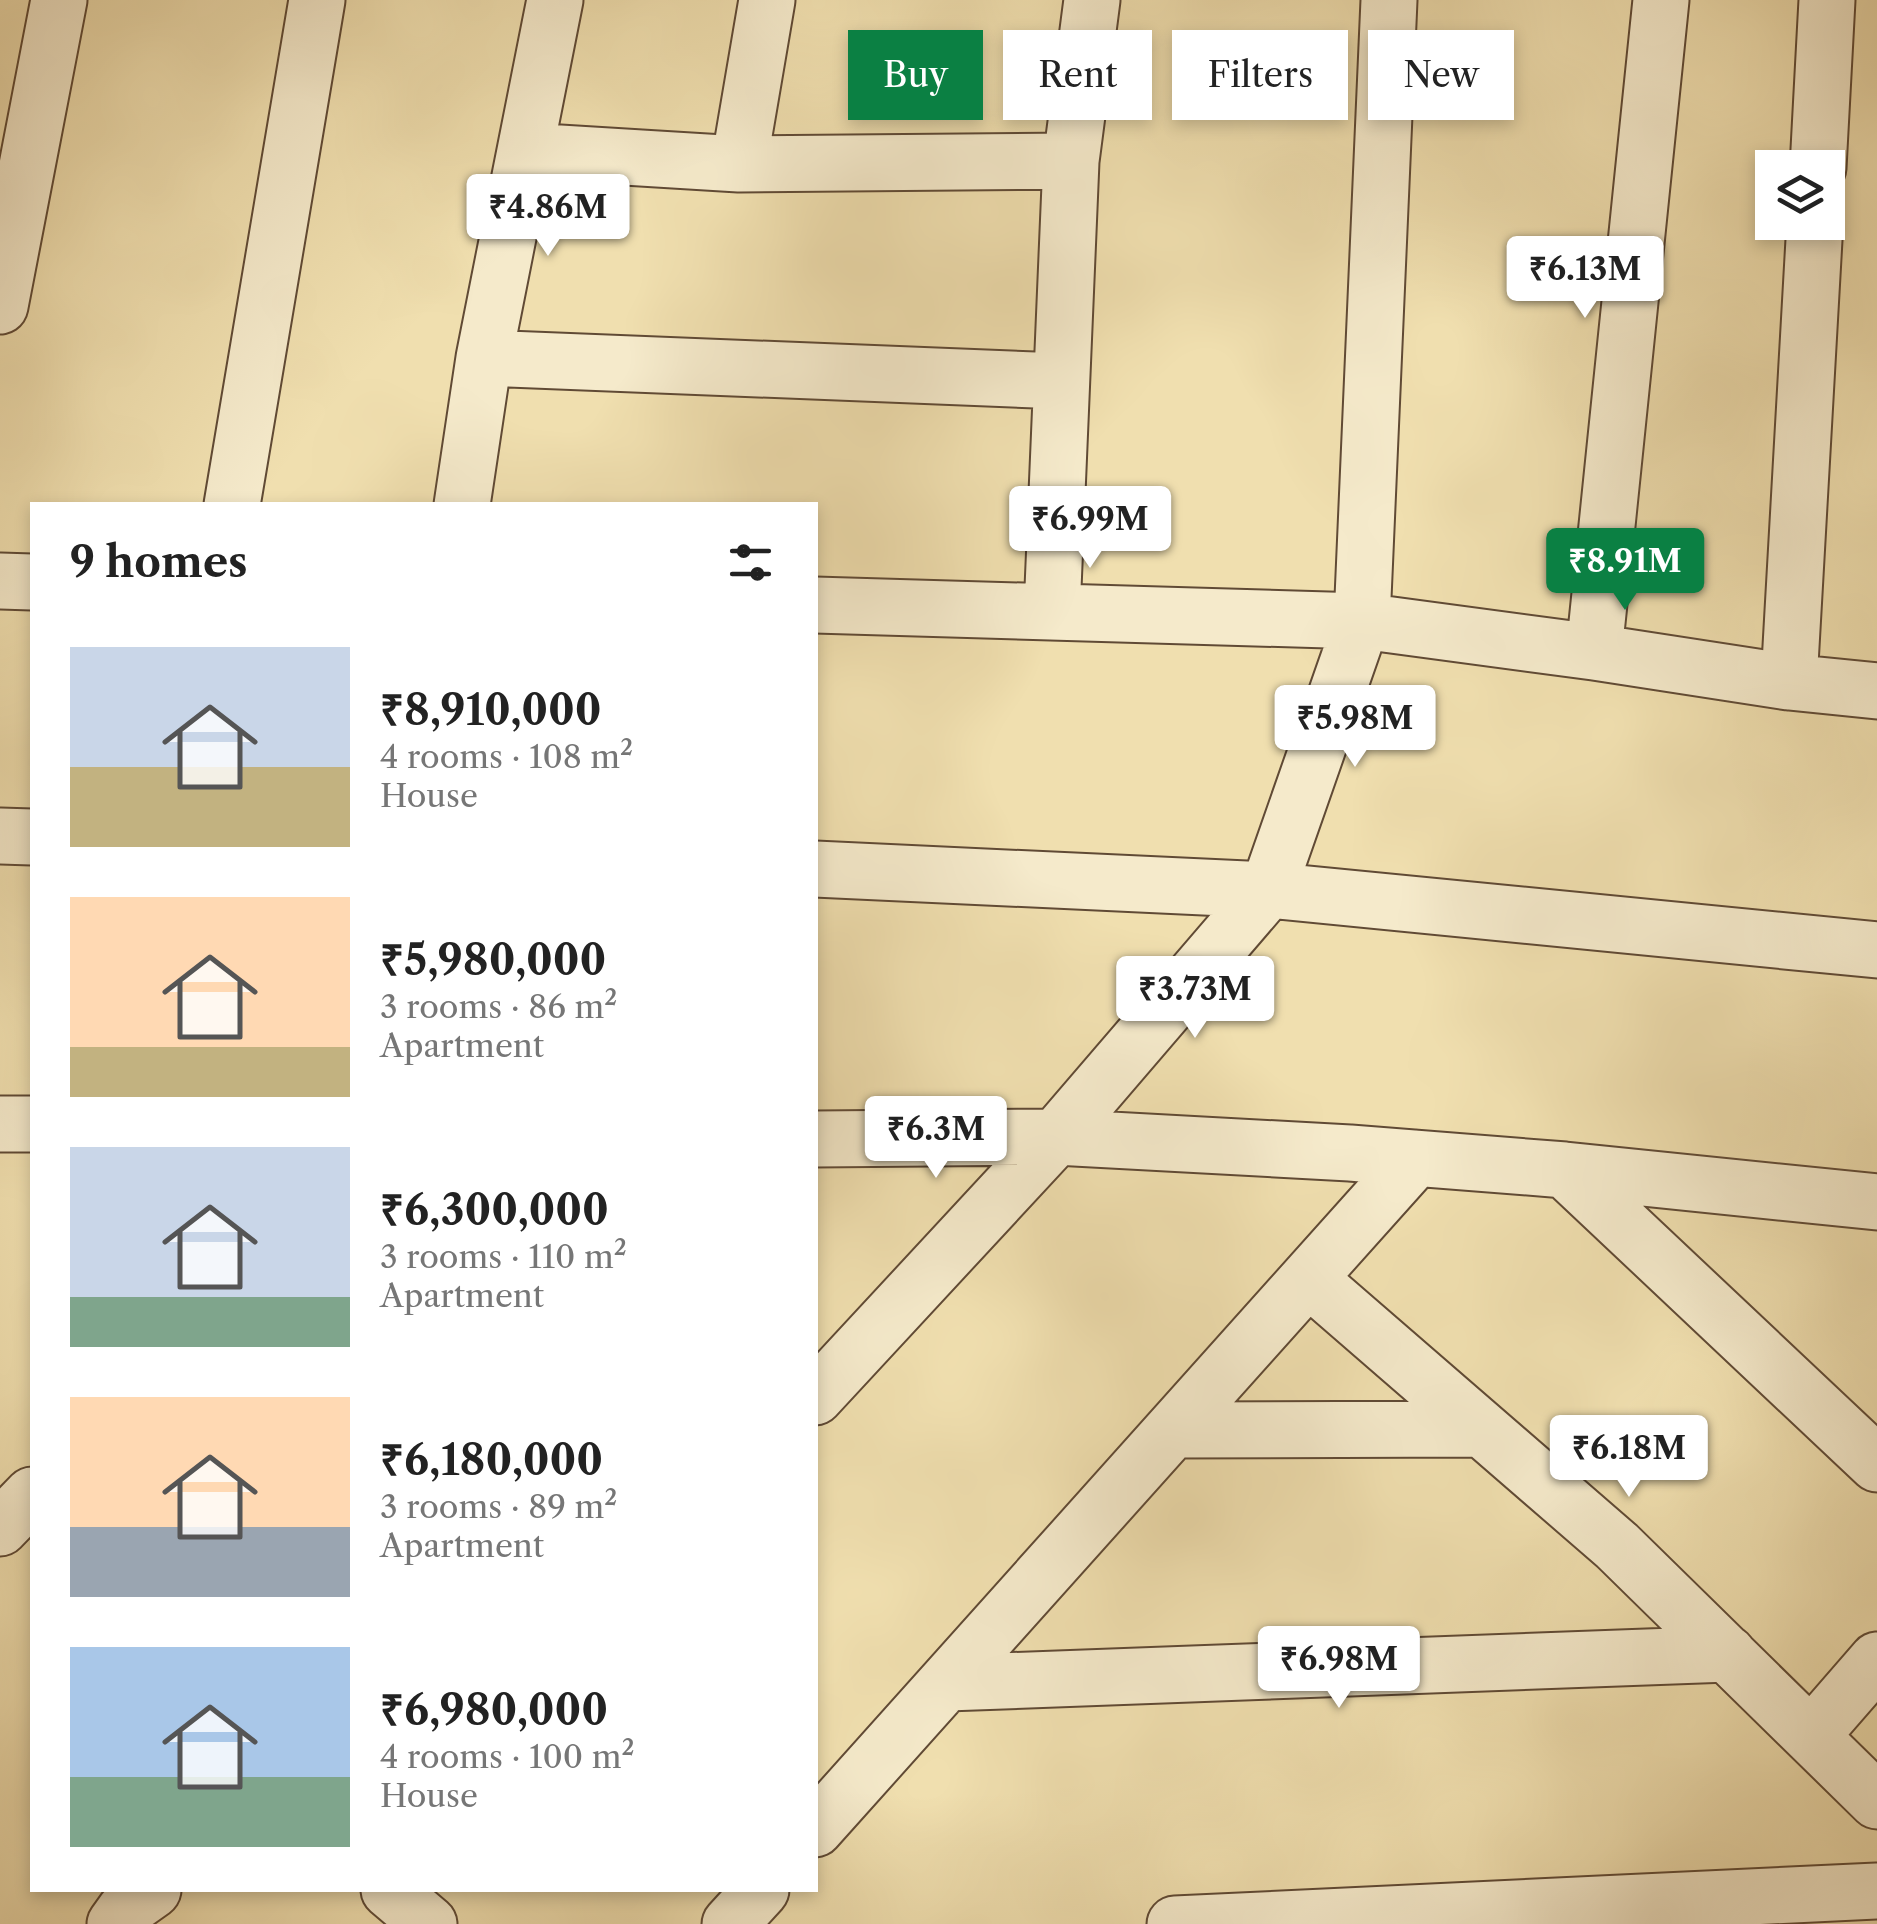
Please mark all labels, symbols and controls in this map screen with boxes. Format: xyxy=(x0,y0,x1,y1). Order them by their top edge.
chip: Buy xyxy=(848,30,983,120)
chip: Rent xyxy=(1003,30,1152,120)
chip: Filters xyxy=(1172,30,1348,120)
chip: New xyxy=(1368,30,1514,120)
map controls xyxy=(1755,150,1845,240)
button: layers xyxy=(1755,150,1845,240)
pin: ₹4.86M xyxy=(467,174,629,259)
text: ₹4.86M xyxy=(489,187,607,226)
pin: ₹6.13M xyxy=(1504,236,1666,321)
text: ₹6.13M xyxy=(1529,249,1641,288)
pin: ₹6.99M xyxy=(1009,486,1171,571)
text: ₹6.99M xyxy=(1031,499,1149,538)
pin: ₹8.91M xyxy=(1544,528,1706,613)
icon: filters xyxy=(723,535,778,590)
text: 9 homes xyxy=(70,536,248,588)
text: ₹8.91M xyxy=(1568,541,1682,580)
text: ₹8,910,000 xyxy=(380,684,602,736)
pin: ₹5.98M xyxy=(1274,685,1436,770)
icon: home xyxy=(150,687,270,807)
text: ₹5.98M xyxy=(1297,698,1413,737)
text: 4 rooms · 108 m² xyxy=(380,737,633,776)
text: House xyxy=(380,776,478,815)
text: ₹5,980,000 xyxy=(380,934,606,986)
icon: home xyxy=(150,937,270,1057)
pin: ₹3.73M xyxy=(1114,956,1276,1041)
text: ₹3.73M xyxy=(1138,969,1252,1008)
text: 3 rooms · 86 m² xyxy=(380,987,617,1026)
text: Apartment xyxy=(380,1026,544,1065)
pin: ₹6.3M xyxy=(866,1096,1006,1181)
text: ₹6.3M xyxy=(887,1109,985,1148)
text: ₹6,300,000 xyxy=(380,1184,609,1236)
icon: home xyxy=(150,1187,270,1307)
text: 3 rooms · 110 m² xyxy=(380,1237,627,1276)
text: Apartment xyxy=(380,1276,544,1315)
pin: ₹6.18M xyxy=(1548,1415,1710,1500)
text: ₹6.18M xyxy=(1572,1428,1686,1467)
text: ₹6,180,000 xyxy=(380,1434,603,1486)
icon: home xyxy=(150,1437,270,1557)
text: 3 rooms · 89 m² xyxy=(380,1487,617,1526)
text: Apartment xyxy=(380,1526,544,1565)
pin: ₹6.98M xyxy=(1258,1626,1420,1711)
text: ₹6.98M xyxy=(1280,1639,1398,1678)
text: ₹6,980,000 xyxy=(380,1684,608,1736)
icon: home xyxy=(150,1687,270,1807)
text: 4 rooms · 100 m² xyxy=(380,1737,635,1776)
text: House xyxy=(380,1776,478,1815)

